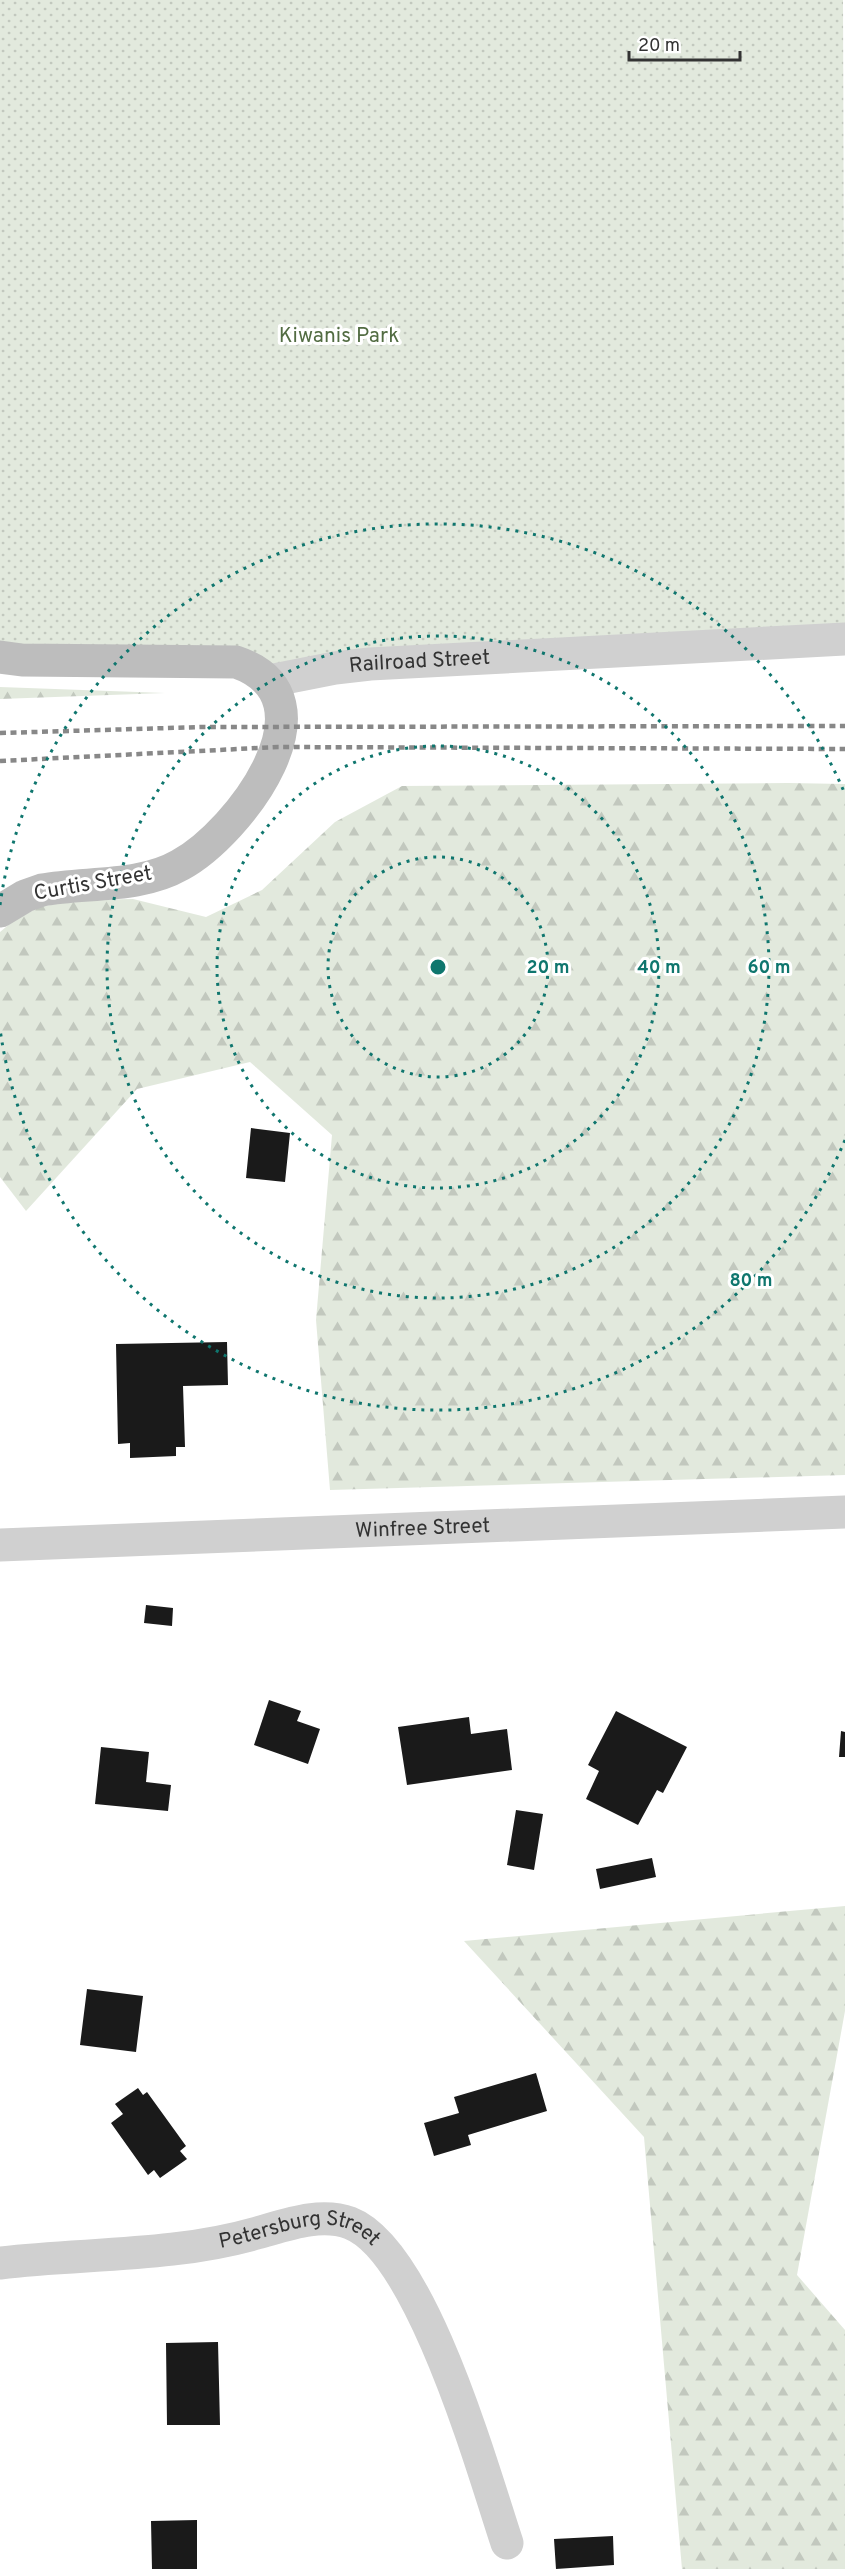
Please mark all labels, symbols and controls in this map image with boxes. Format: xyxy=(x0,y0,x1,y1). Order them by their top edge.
scale bar xyxy=(629,24,740,62)
text: 20 m xyxy=(638,35,680,58)
park label: Kiwanis Park xyxy=(279,323,399,350)
street label: Railroad Street xyxy=(347,644,491,680)
street label: Curtis Street xyxy=(32,860,154,908)
centre of rings xyxy=(428,957,448,977)
text: 20 m xyxy=(526,957,570,980)
text: 40 m xyxy=(637,957,681,980)
text: 60 m xyxy=(747,957,791,980)
text: 80 m xyxy=(729,1270,773,1293)
street label: Winfree Street xyxy=(355,1512,491,1545)
street label: Petersburg Street xyxy=(216,2205,386,2255)

